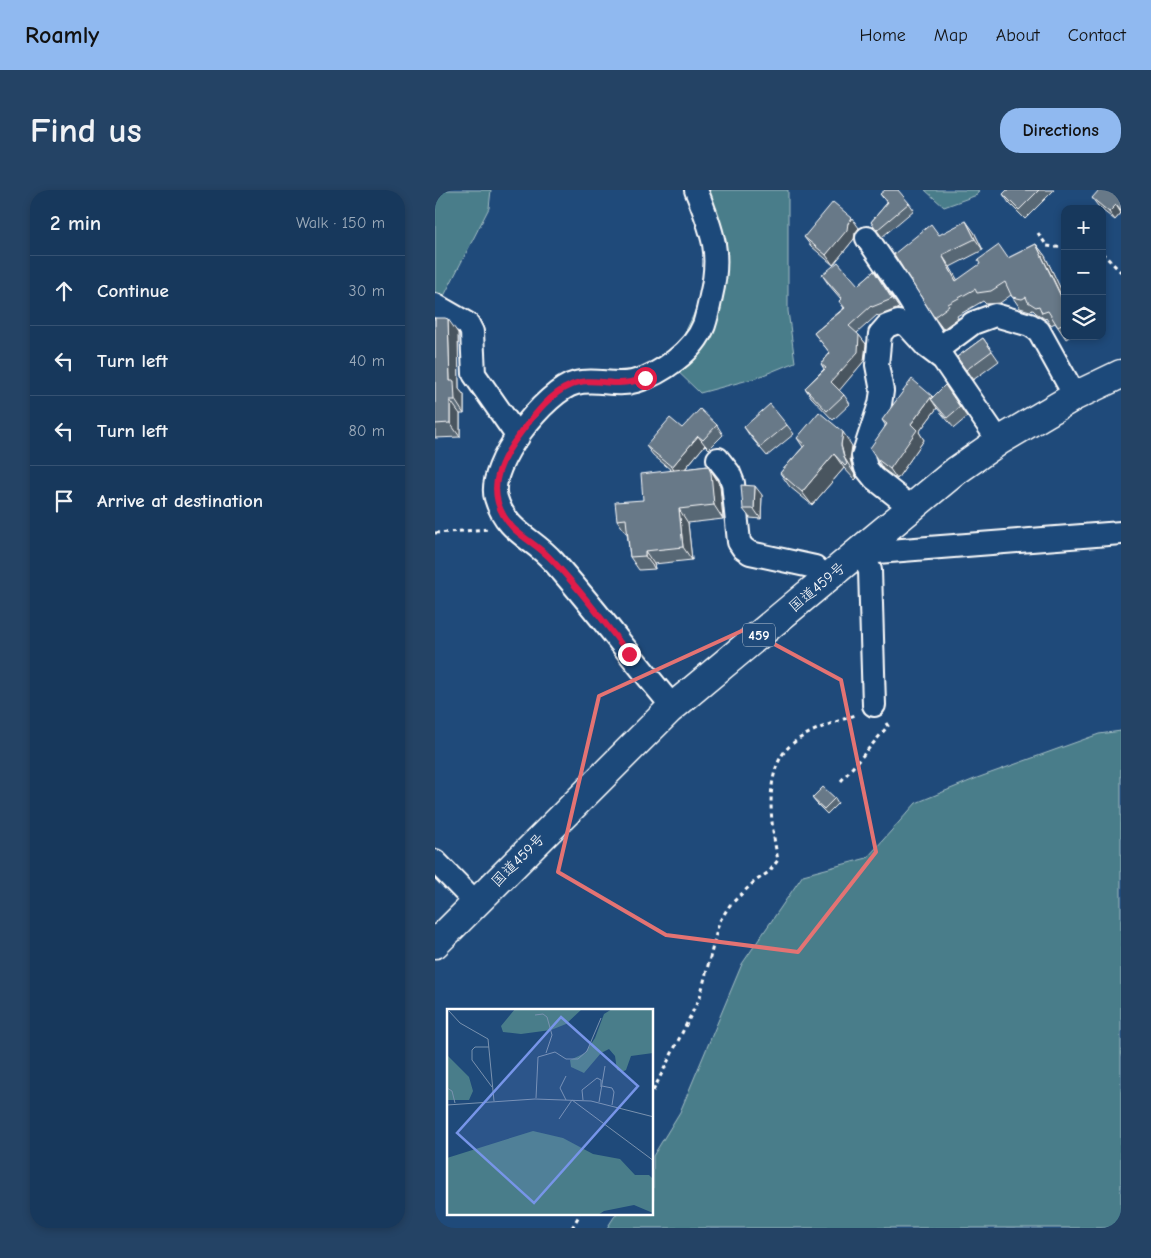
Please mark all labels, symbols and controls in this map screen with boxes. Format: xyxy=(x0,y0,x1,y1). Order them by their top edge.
text: Roamly xyxy=(25,21,99,49)
text: Home xyxy=(859,25,906,46)
text: Map xyxy=(934,25,968,46)
text: About xyxy=(996,25,1040,46)
text: Contact xyxy=(1068,25,1126,46)
button: Directions xyxy=(1000,108,1121,153)
text: Find us xyxy=(30,110,142,151)
map controls xyxy=(1061,205,1106,340)
button: + xyxy=(1061,205,1106,250)
text: 2 min xyxy=(50,211,101,235)
text: Walk · 150 m xyxy=(296,214,385,232)
button: − xyxy=(1061,250,1106,295)
icon: ahead xyxy=(50,277,78,305)
text: Continue xyxy=(97,280,169,302)
text: 30 m xyxy=(349,282,385,300)
button: layers xyxy=(1061,295,1106,340)
icon: left xyxy=(50,347,78,375)
text: Turn left xyxy=(97,350,168,372)
text: 40 m xyxy=(349,352,385,370)
route start xyxy=(634,367,657,390)
icon: left xyxy=(50,417,78,445)
text: Turn left xyxy=(97,420,168,442)
text: 80 m xyxy=(348,422,385,440)
icon: arrive xyxy=(50,487,78,515)
text: Arrive at destination xyxy=(97,490,263,512)
street label: 国道459号 xyxy=(785,558,849,616)
road number: 459 xyxy=(743,624,775,646)
route end xyxy=(618,643,641,666)
street label: 国道459号 xyxy=(487,829,549,891)
inset map xyxy=(447,1009,654,1216)

